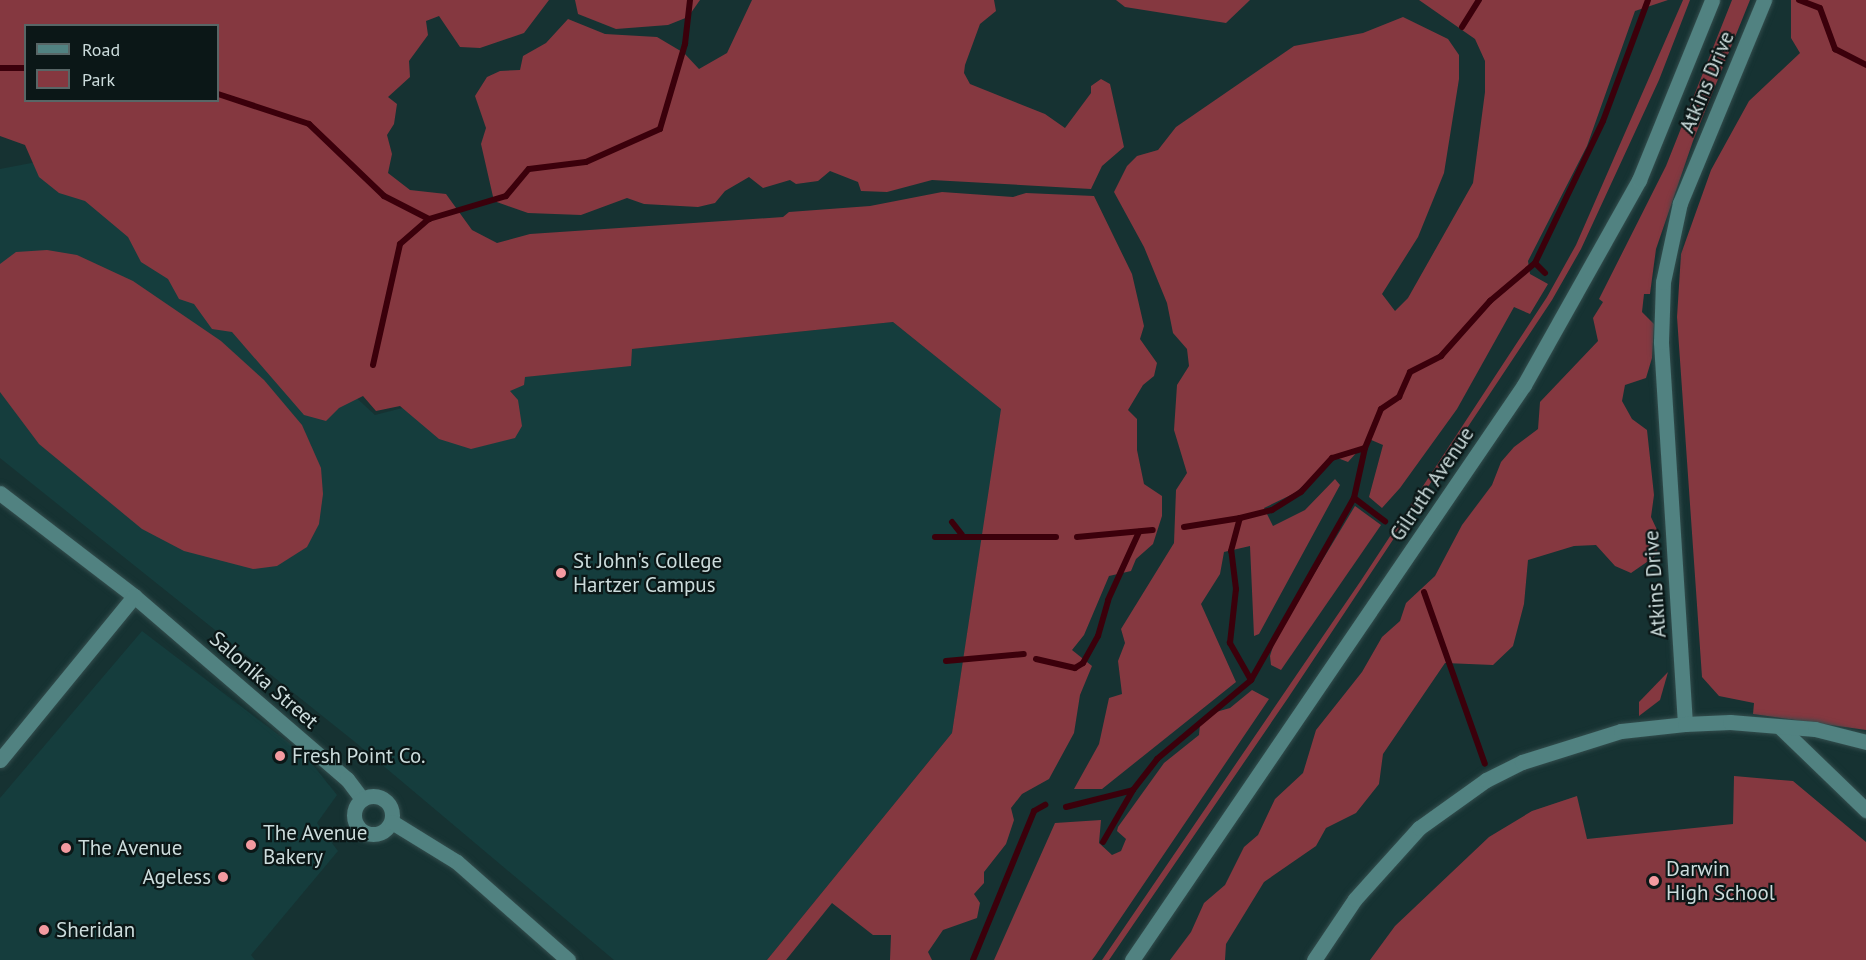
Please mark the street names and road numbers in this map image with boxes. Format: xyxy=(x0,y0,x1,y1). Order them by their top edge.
street label: Atkins Drive xyxy=(1674,27,1740,137)
street label: Gilruth Avenue xyxy=(1384,422,1480,546)
street label: Atkins Drive xyxy=(1639,529,1671,639)
street label: Salonika Street xyxy=(204,626,324,734)

